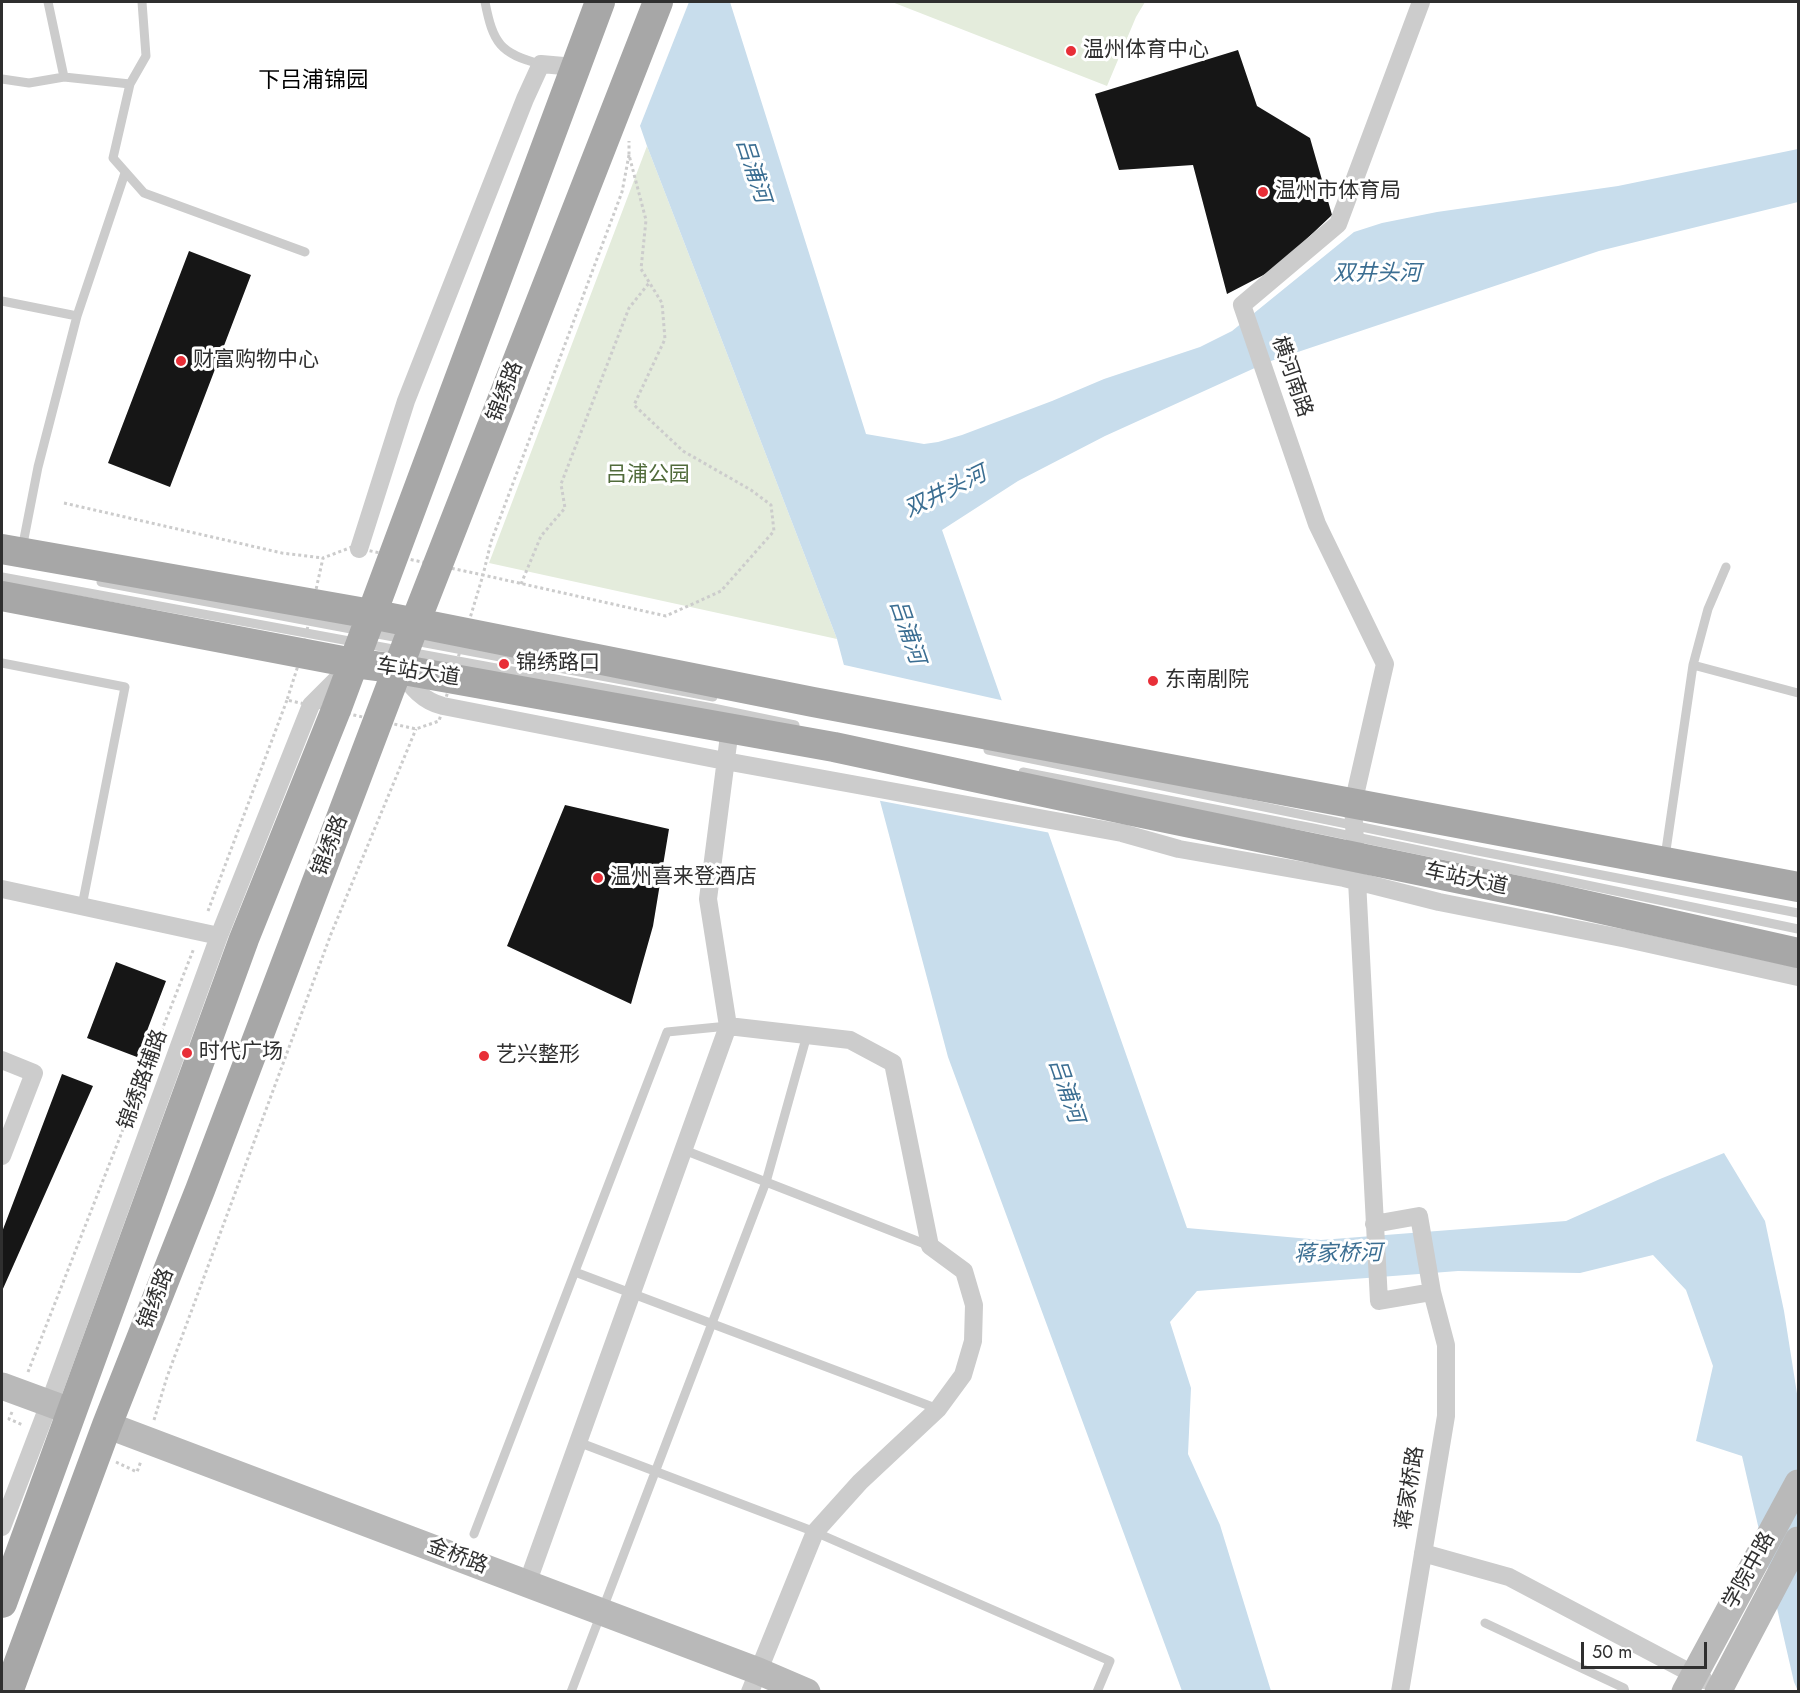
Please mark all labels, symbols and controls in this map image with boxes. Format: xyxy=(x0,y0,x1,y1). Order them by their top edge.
place label: 温州体育中心 xyxy=(1083,38,1209,64)
marker: 温州体育中心 xyxy=(1064,44,1078,58)
district label: 下吕浦锦园 xyxy=(258,69,368,95)
water label: 吕浦河 xyxy=(729,136,775,206)
place label: 温州市体育局 xyxy=(1275,179,1401,205)
marker: 温州市体育局 xyxy=(1256,185,1270,199)
water label: 双井头河 xyxy=(1333,262,1421,288)
street label: 横河南路 xyxy=(1265,333,1317,421)
place label: 财富购物中心 xyxy=(193,348,319,374)
marker: 财富购物中心 xyxy=(174,354,188,368)
street label: 锦绣路 xyxy=(483,358,529,426)
water label: 双井头河 xyxy=(901,462,991,524)
park label: 吕浦公园 xyxy=(606,463,690,489)
water label: 吕浦河 xyxy=(883,597,929,667)
place label: 锦绣路口 xyxy=(516,651,600,677)
street label: 车站大道 xyxy=(375,654,461,692)
marker: 锦绣路口 xyxy=(497,657,511,671)
place label: 东南剧院 xyxy=(1165,668,1249,694)
marker: 东南剧院 xyxy=(1146,674,1160,688)
street label: 锦绣路 xyxy=(308,812,354,880)
street label: 车站大道 xyxy=(1422,859,1510,901)
place label: 温州喜来登酒店 xyxy=(610,865,757,891)
marker: 温州喜来登酒店 xyxy=(591,871,605,885)
street label: 锦绣路辅路 xyxy=(114,1026,174,1134)
place label: 时代广场 xyxy=(199,1040,283,1066)
place label: 艺兴整形 xyxy=(496,1043,580,1069)
marker: 时代广场 xyxy=(180,1046,194,1060)
marker: 艺兴整形 xyxy=(477,1049,491,1063)
water label: 吕浦河 xyxy=(1042,1056,1088,1126)
water label: 蒋家桥河 xyxy=(1294,1241,1382,1269)
street label: 锦绣路 xyxy=(134,1265,180,1333)
street label: 蒋家桥路 xyxy=(1392,1445,1430,1531)
street label: 学院中路 xyxy=(1719,1528,1781,1614)
street label: 金桥路 xyxy=(423,1534,491,1580)
scale bar xyxy=(1584,1630,1710,1668)
text: 50 m xyxy=(1592,1639,1632,1665)

